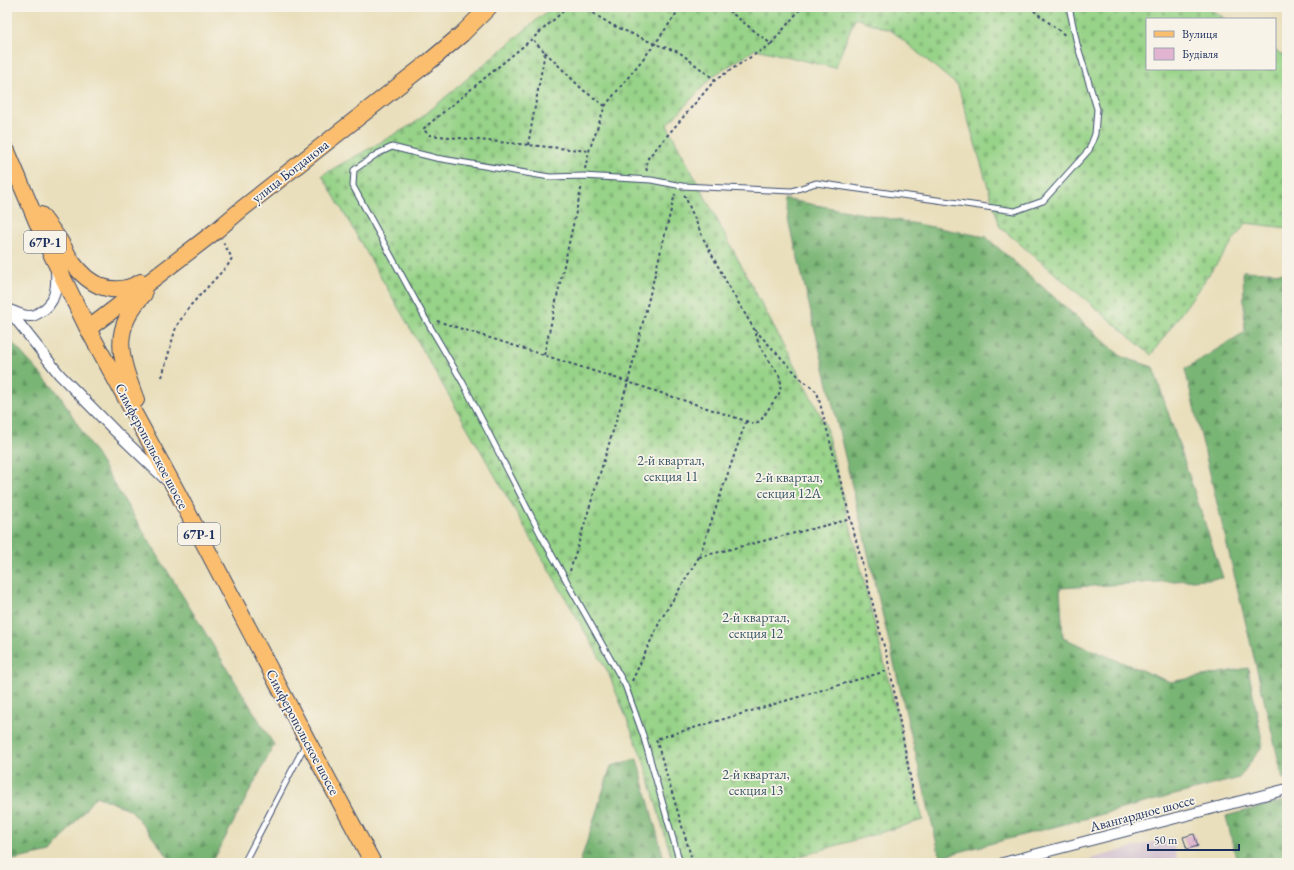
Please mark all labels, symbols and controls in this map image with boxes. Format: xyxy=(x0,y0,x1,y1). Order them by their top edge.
legend xyxy=(1146,18,1276,70)
text: Вулиця xyxy=(1182,26,1218,42)
text: Будівля xyxy=(1182,46,1219,62)
street label: улица Богданова xyxy=(248,135,333,207)
road number: 67Р-1 xyxy=(24,231,66,253)
street label: Симферопольское шоссе xyxy=(111,380,193,512)
park label: 2-й квартал, секция 11 xyxy=(637,451,705,485)
park label: 2-й квартал, секция 12А xyxy=(755,468,823,502)
road number: 67Р-1 xyxy=(178,523,220,545)
park label: 2-й квартал, секция 12 xyxy=(722,608,790,642)
street label: Симферопольское шоссе xyxy=(262,666,344,798)
park label: 2-й квартал, секция 13 xyxy=(722,765,790,799)
street label: Авангардное шоссе xyxy=(1087,790,1197,836)
scale bar xyxy=(1148,826,1239,852)
text: 50 m xyxy=(1154,832,1178,848)

